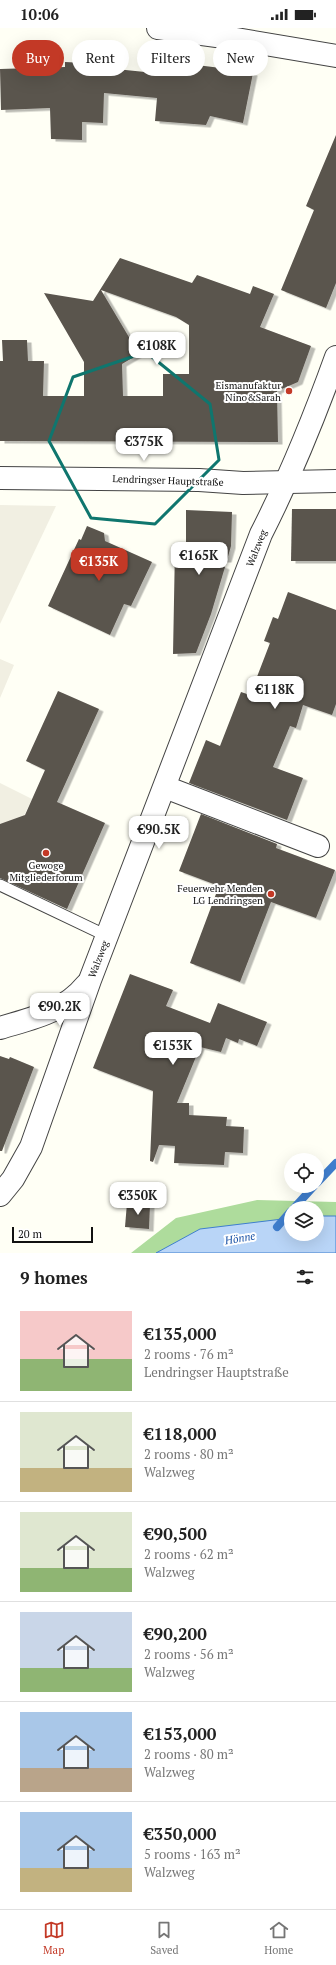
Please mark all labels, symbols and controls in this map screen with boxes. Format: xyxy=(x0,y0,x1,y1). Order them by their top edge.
text: 10:06 xyxy=(20,4,59,24)
chip: Buy xyxy=(12,40,64,76)
chip: Rent xyxy=(72,40,129,76)
chip: Filters xyxy=(137,40,205,76)
chip: New xyxy=(213,40,268,76)
pin: €108K xyxy=(129,332,185,366)
text: €108K xyxy=(138,336,176,354)
place label: Eismanufaktur Nino&Sarah xyxy=(216,379,281,404)
marker: Eismanufaktur Nino&Sarah xyxy=(284,386,294,396)
pin: €375K xyxy=(116,428,172,462)
text: €375K xyxy=(125,432,163,450)
street label: Lendringser Hauptstraße xyxy=(112,472,224,489)
street label: Walzweg xyxy=(243,527,270,569)
pin: €165K xyxy=(171,542,227,576)
text: €165K xyxy=(180,546,218,564)
pin: €135K xyxy=(71,548,127,582)
text: €135K xyxy=(80,552,118,570)
pin: €118K xyxy=(247,676,303,710)
text: €118K xyxy=(256,680,294,698)
pin: €90.5K xyxy=(126,816,192,850)
text: €90.5K xyxy=(138,820,180,838)
marker: Gewoge Mitgliederforum xyxy=(41,848,51,858)
place label: Gewoge Mitgliederforum xyxy=(9,859,83,884)
place label: Feuerwehr Menden LG Lendringsen xyxy=(177,882,263,907)
marker: Feuerwehr Menden LG Lendringsen xyxy=(266,889,276,899)
street label: Walzweg xyxy=(85,938,112,980)
pin: €90.2K xyxy=(27,993,93,1027)
text: €90.2K xyxy=(39,997,81,1015)
pin: €153K xyxy=(145,1032,201,1066)
text: €153K xyxy=(154,1036,192,1054)
map controls xyxy=(284,1153,324,1241)
button: locate xyxy=(284,1153,324,1193)
pin: €350K xyxy=(110,1182,166,1216)
text: €350K xyxy=(119,1186,157,1204)
button: layers xyxy=(284,1201,324,1241)
scale bar xyxy=(12,1225,93,1244)
text: 20 m xyxy=(18,1227,42,1241)
water label: Hönne xyxy=(223,1228,256,1248)
text: 9 homes xyxy=(20,1266,88,1289)
icon: filters xyxy=(294,1266,316,1288)
text: €135,000 xyxy=(144,1322,216,1345)
icon: home xyxy=(52,1327,100,1375)
text: 2 rooms · 76 m² xyxy=(144,1345,234,1363)
text: Lendringser Hauptstraße xyxy=(144,1363,289,1381)
text: €118,000 xyxy=(144,1422,216,1445)
icon: home xyxy=(52,1428,100,1476)
text: 2 rooms · 80 m² xyxy=(144,1445,234,1463)
text: Walzweg xyxy=(144,1463,195,1481)
text: €90,500 xyxy=(144,1522,207,1545)
icon: home xyxy=(52,1528,100,1576)
text: 2 rooms · 62 m² xyxy=(144,1545,234,1563)
text: Walzweg xyxy=(144,1563,195,1581)
text: €90,200 xyxy=(144,1622,207,1645)
icon: home xyxy=(52,1628,100,1676)
text: 2 rooms · 56 m² xyxy=(144,1645,234,1663)
text: Walzweg xyxy=(144,1663,195,1681)
text: €153,000 xyxy=(144,1722,216,1745)
icon: home xyxy=(52,1728,100,1776)
text: 2 rooms · 80 m² xyxy=(144,1745,234,1763)
text: Walzweg xyxy=(144,1763,195,1781)
text: €350,000 xyxy=(144,1822,216,1845)
icon: home xyxy=(52,1828,100,1876)
text: 5 rooms · 163 m² xyxy=(144,1845,241,1863)
text: Walzweg xyxy=(144,1863,195,1881)
tab: Map xyxy=(43,1919,65,1957)
tab: Saved xyxy=(150,1919,179,1957)
tab: Home xyxy=(264,1919,293,1957)

